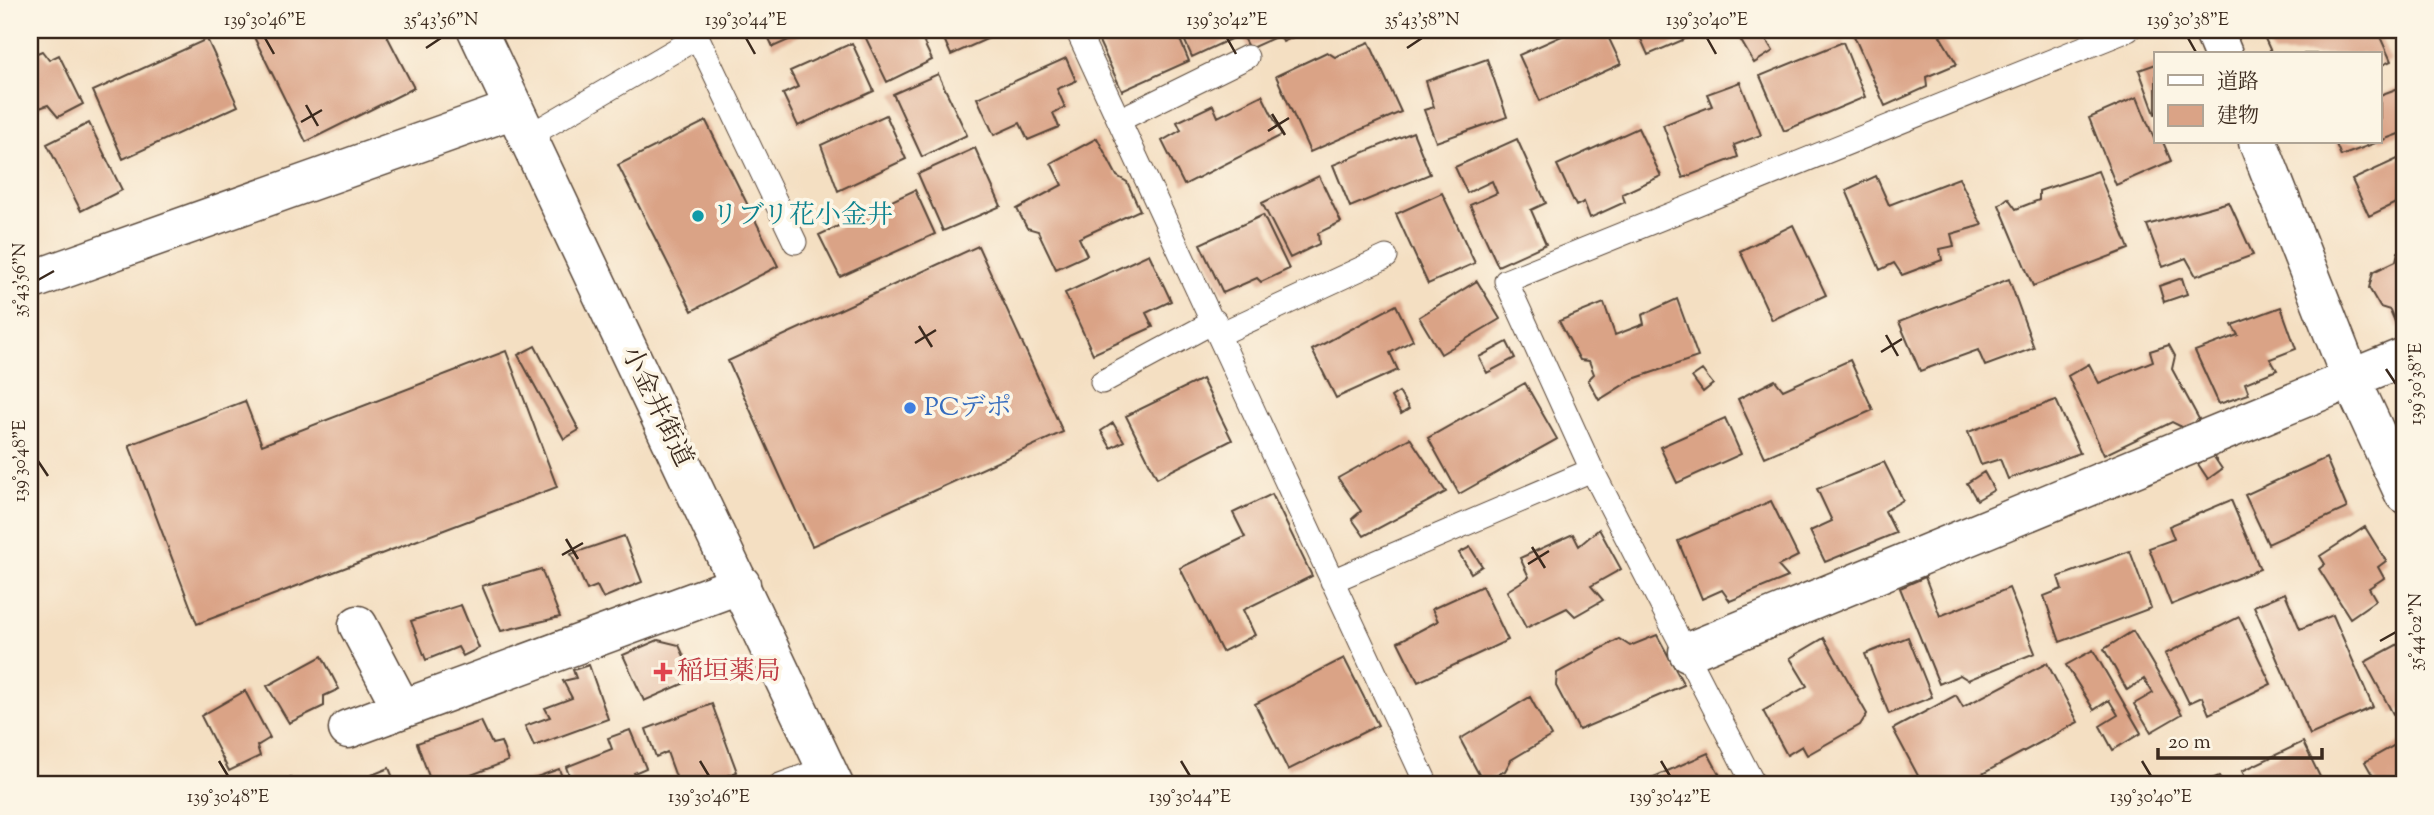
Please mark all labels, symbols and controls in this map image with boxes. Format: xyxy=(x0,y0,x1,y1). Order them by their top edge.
text: 139°30'46"E xyxy=(224,8,306,34)
text: 35°43'56"N xyxy=(404,8,479,34)
text: 139°30'44"E xyxy=(705,8,787,34)
text: 139°30'42"E xyxy=(1186,8,1268,34)
text: 35°43'58"N xyxy=(1384,8,1460,34)
text: 139°30'40"E xyxy=(1666,8,1748,34)
text: 139°30'38"E xyxy=(2147,8,2229,34)
legend xyxy=(2154,52,2382,144)
text: 道路 xyxy=(2217,68,2259,98)
text: 建物 xyxy=(2217,102,2259,132)
place label: リブリ花小金井 xyxy=(712,198,893,235)
marker: リブリ花小金井 xyxy=(690,208,706,224)
text: 35°43'56"N xyxy=(8,243,34,318)
street label: 小金井街道 xyxy=(611,340,701,474)
text: 139°30'38"E xyxy=(2404,343,2430,425)
place label: PCデポ xyxy=(924,390,1012,427)
marker: PCデポ xyxy=(902,400,918,416)
text: 139°30'48"E xyxy=(8,420,34,502)
text: 35°44'02"N xyxy=(2404,593,2430,671)
place label: 稲垣薬局 xyxy=(677,654,781,691)
marker: 稲垣薬局 xyxy=(655,664,671,680)
scale bar xyxy=(2158,717,2322,761)
text: 20 m xyxy=(2168,728,2211,758)
text: 139°30'48"E xyxy=(187,785,269,811)
text: 139°30'46"E xyxy=(668,785,750,811)
text: 139°30'44"E xyxy=(1149,785,1231,811)
text: 139°30'42"E xyxy=(1629,785,1711,811)
text: 139°30'40"E xyxy=(2110,785,2192,811)

